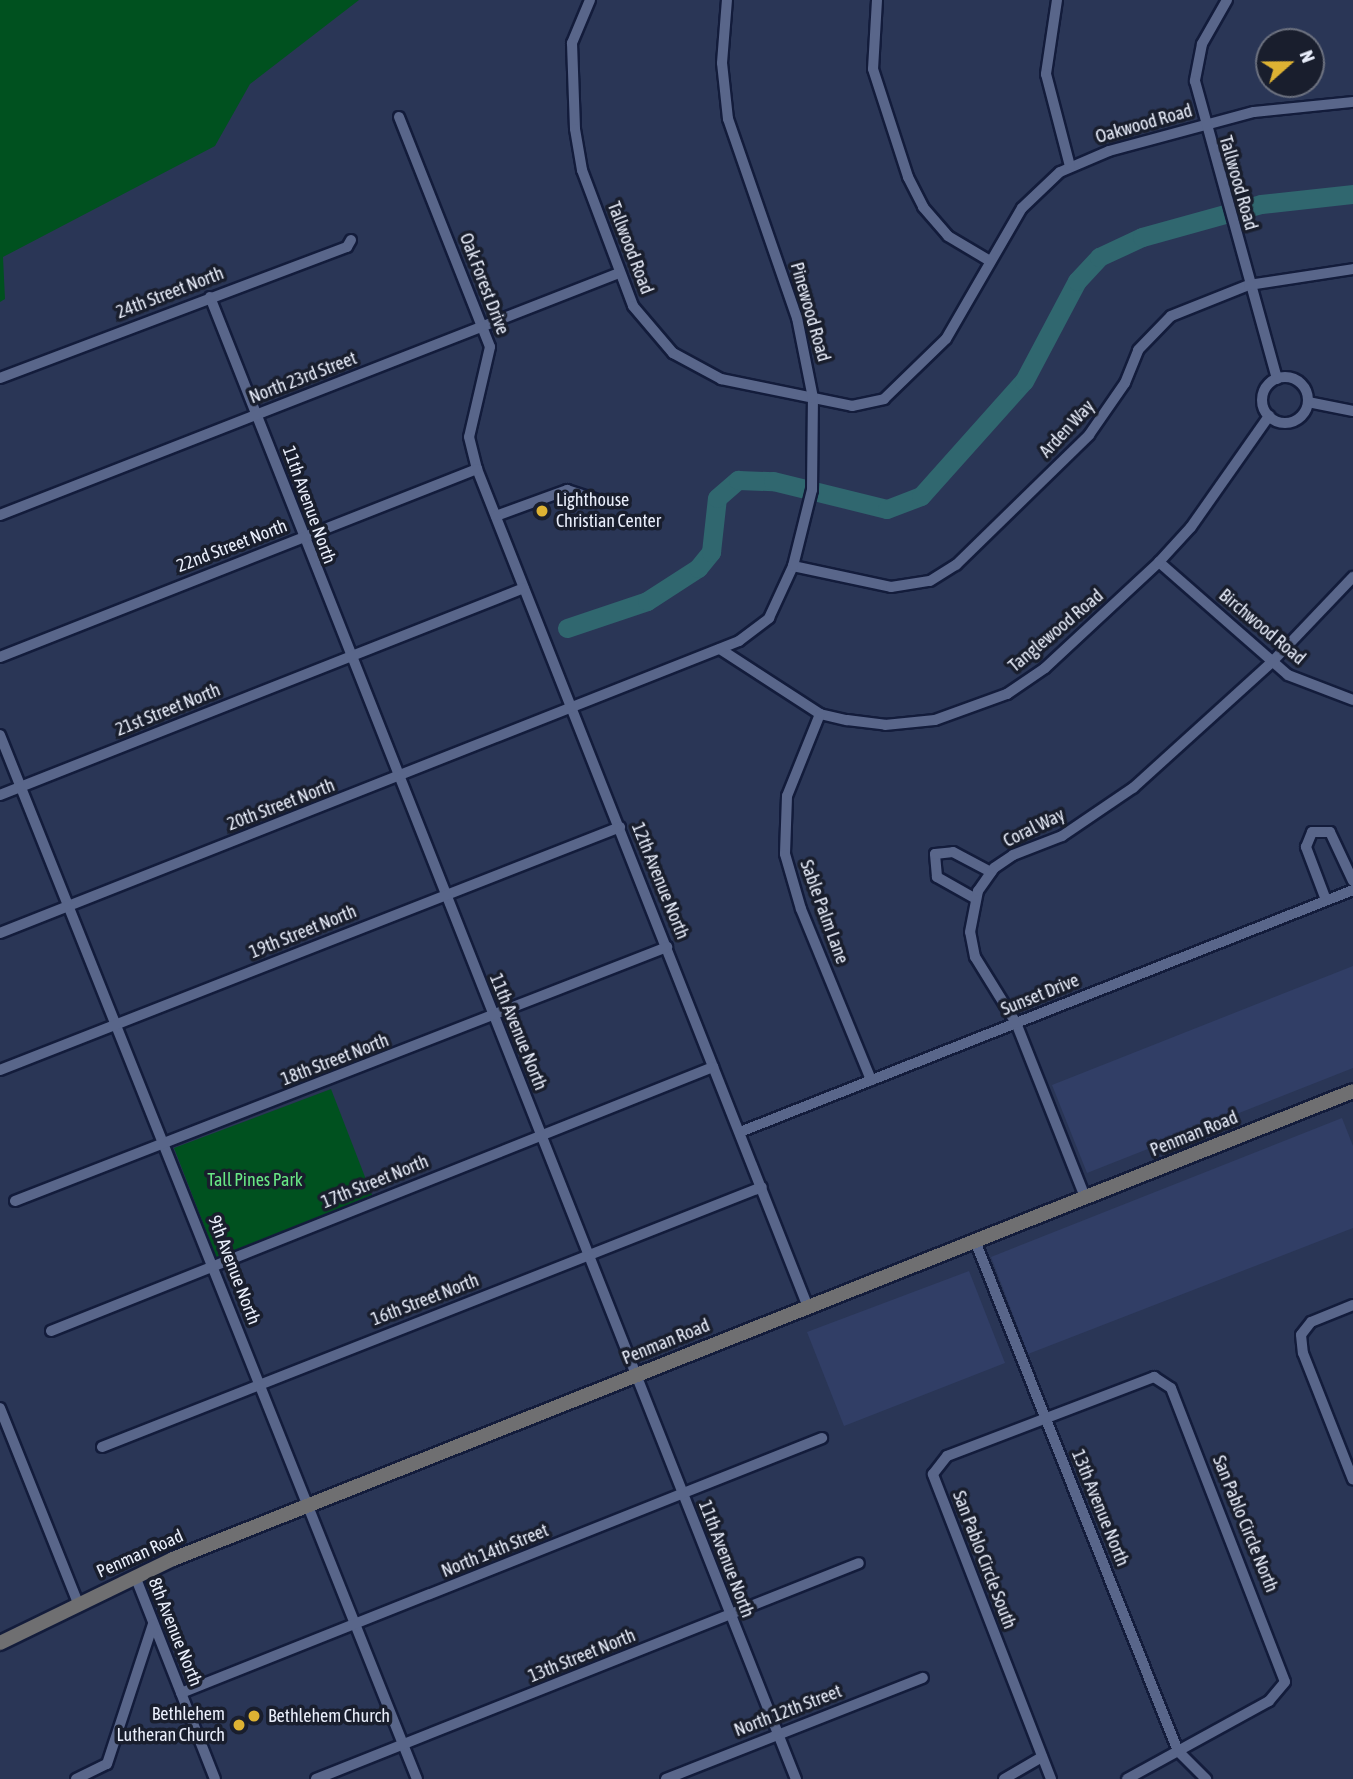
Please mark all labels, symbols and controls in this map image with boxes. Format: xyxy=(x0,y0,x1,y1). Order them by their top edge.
north arrow xyxy=(1255,28,1325,98)
text: N xyxy=(1295,47,1320,65)
street label: Oakwood Road xyxy=(1093,100,1195,148)
street label: Tallwood Road xyxy=(1214,133,1262,233)
street label: Tallwood Road xyxy=(602,199,658,297)
street label: Oak Forest Drive xyxy=(455,230,513,338)
street label: Pinewood Road xyxy=(786,260,834,364)
street label: 24th Street North xyxy=(113,263,227,323)
street label: North 23rd Street xyxy=(246,348,360,408)
street label: Arden Way xyxy=(1035,396,1099,462)
street label: 11th Avenue North xyxy=(278,443,340,567)
place label: Lighthouse Christian Center xyxy=(556,490,661,532)
marker: Lighthouse Christian Center xyxy=(534,503,550,519)
street label: 22nd Street North xyxy=(174,515,290,577)
street label: Tanglewood Road xyxy=(1004,585,1108,677)
street label: Birchwood Road xyxy=(1214,585,1310,669)
street label: 21st Street North xyxy=(112,679,224,741)
street label: 20th Street North xyxy=(224,775,338,835)
street label: Coral Way xyxy=(1000,804,1068,852)
street label: 12th Avenue North xyxy=(627,820,693,942)
street label: Sable Palm Lane xyxy=(795,857,853,967)
street label: 19th Street North xyxy=(246,901,360,963)
street label: Sunset Drive xyxy=(998,970,1082,1020)
street label: 11th Avenue North xyxy=(485,971,551,1093)
street label: 18th Street North xyxy=(278,1030,392,1090)
street label: Penman Road xyxy=(1147,1107,1241,1161)
street label: 17th Street North xyxy=(318,1151,432,1213)
park label: Tall Pines Park xyxy=(207,1169,303,1191)
street label: 9th Avenue North xyxy=(203,1212,265,1328)
street label: 16th Street North xyxy=(368,1270,482,1330)
street label: Penman Road xyxy=(619,1315,713,1369)
street label: 13th Avenue North xyxy=(1067,1447,1133,1569)
street label: San Pablo Circle North xyxy=(1208,1452,1282,1596)
street label: San Pablo Circle South xyxy=(948,1488,1020,1632)
street label: 11th Avenue North xyxy=(694,1497,758,1621)
street label: North 14th Street xyxy=(438,1520,552,1582)
street label: Penman Road xyxy=(93,1525,187,1583)
street label: 8th Avenue North xyxy=(143,1575,207,1689)
street label: 13th Street North xyxy=(525,1625,639,1687)
street label: North 12th Street xyxy=(731,1681,845,1741)
place label: Bethlehem Lutheran Church xyxy=(117,1704,225,1746)
place label: Bethlehem Church xyxy=(268,1705,390,1727)
marker: Bethlehem Church xyxy=(246,1708,262,1724)
marker: Bethlehem Lutheran Church xyxy=(231,1717,247,1733)

